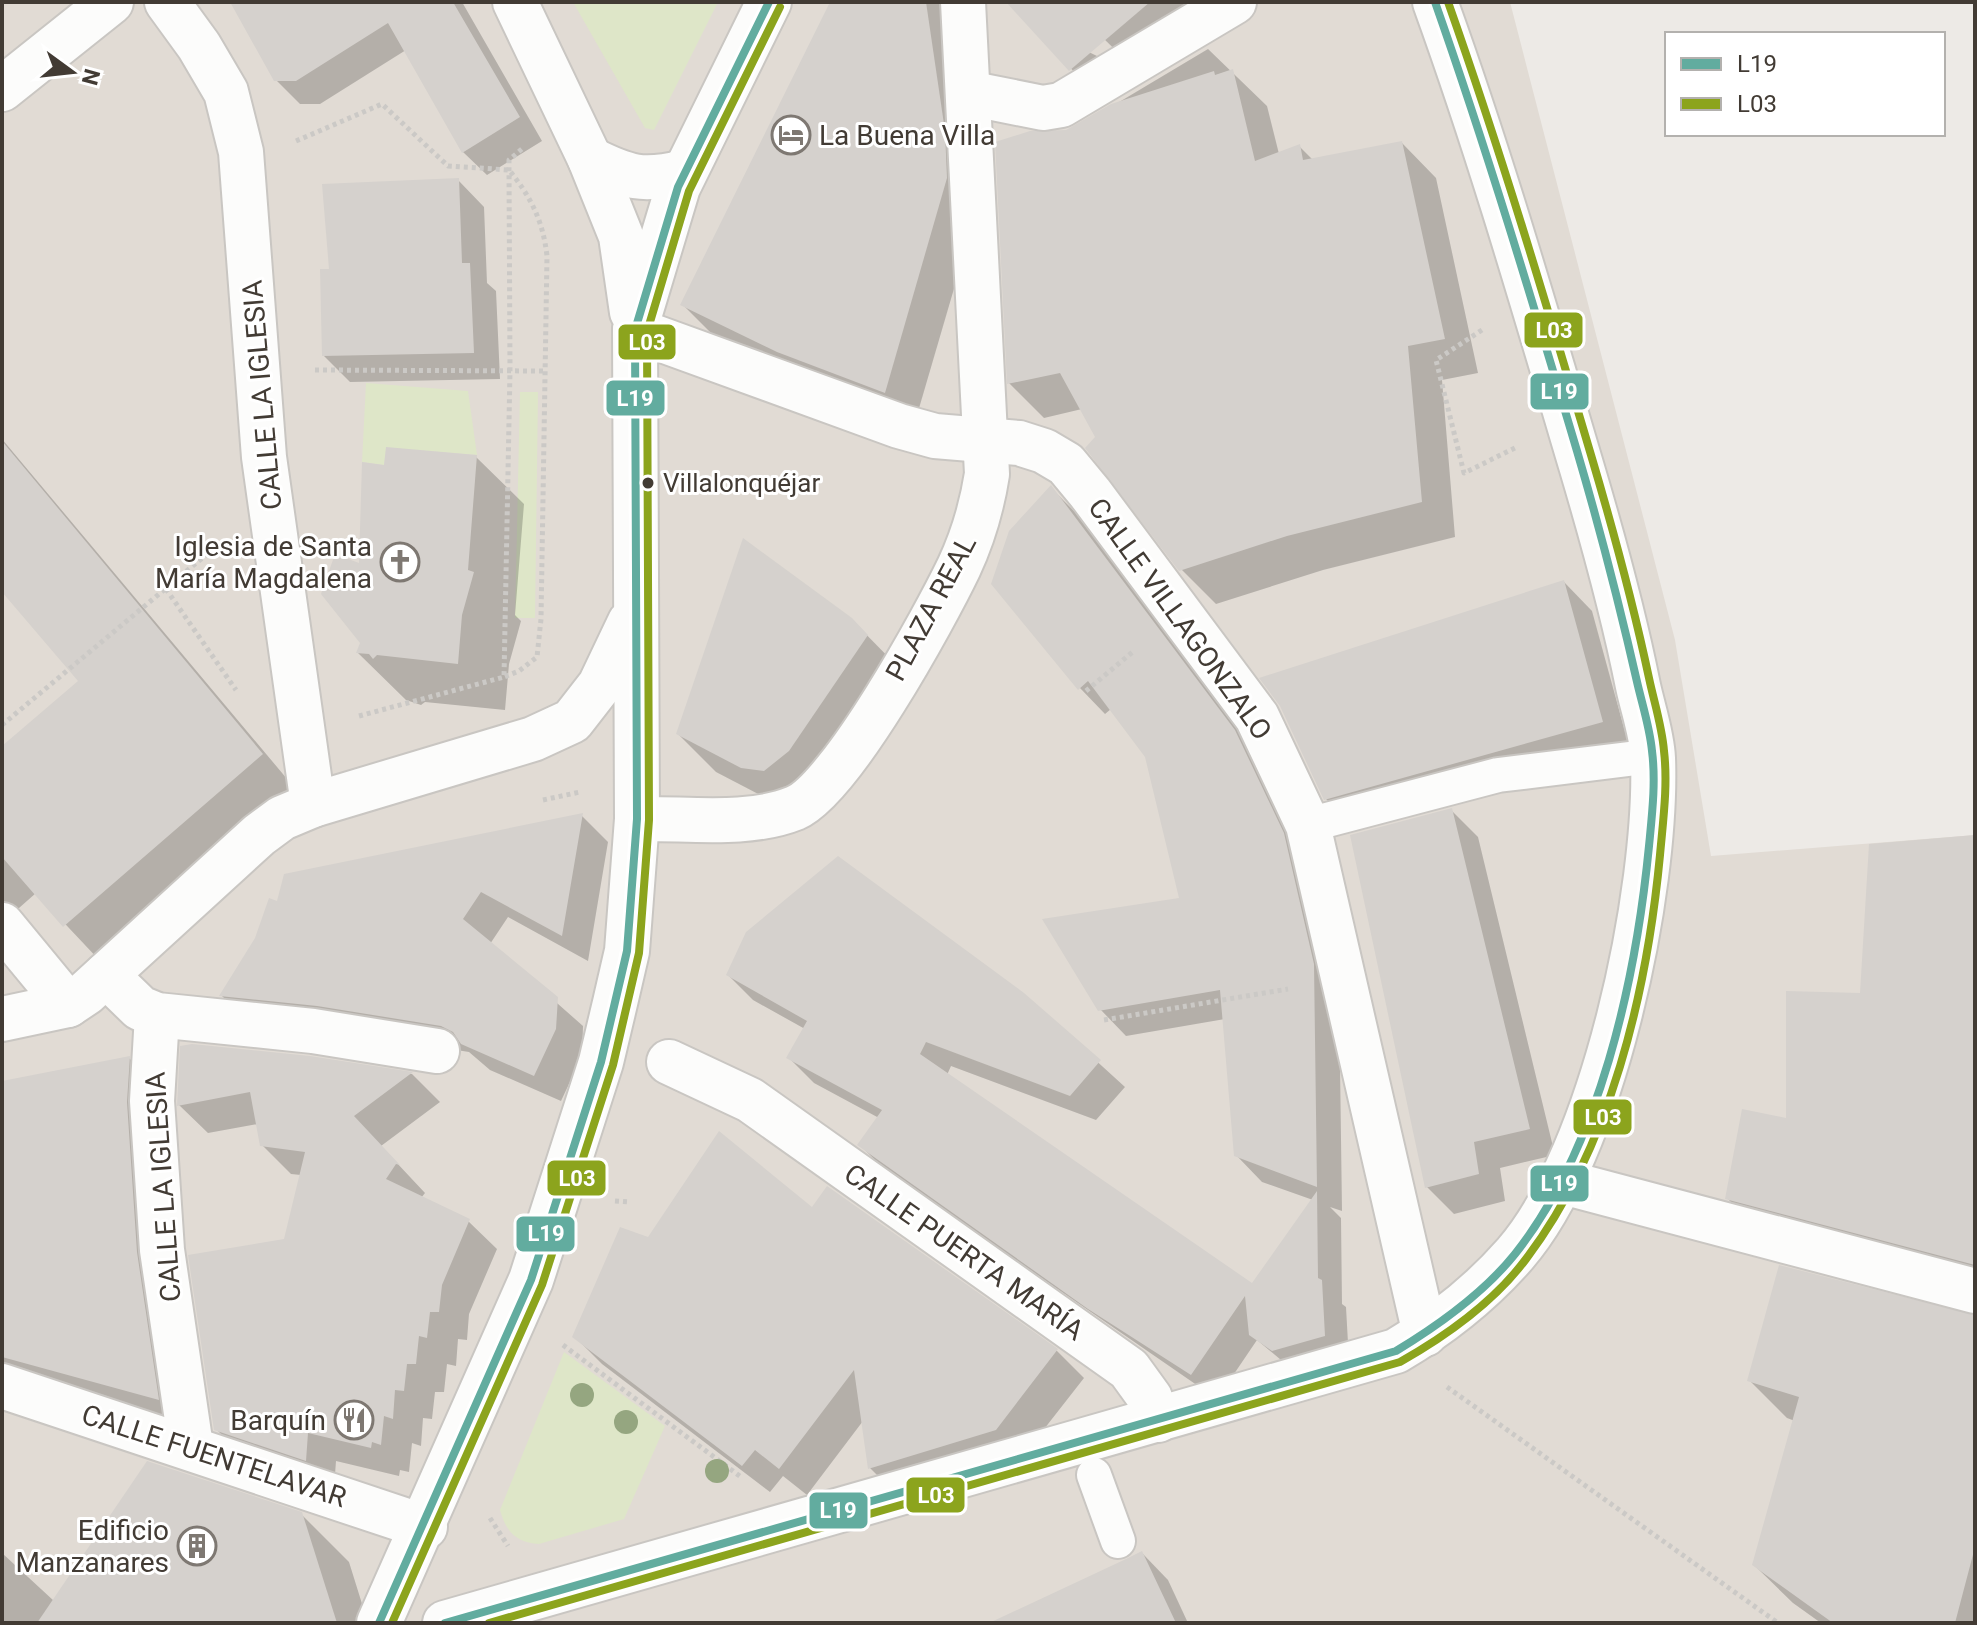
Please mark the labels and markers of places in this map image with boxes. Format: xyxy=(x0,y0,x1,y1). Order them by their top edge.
hotel icon: La Buena Villa xyxy=(770,114,812,156)
place label: La Buena Villa xyxy=(819,119,995,152)
place label: Villalonquéjar xyxy=(663,468,820,498)
marker: Villalonquéjar xyxy=(640,475,656,491)
place label: Iglesia de Santa María Magdalena xyxy=(155,530,372,595)
church icon: Iglesia de Santa María Magdalena xyxy=(379,541,421,583)
restaurant icon: Barquín xyxy=(333,1399,375,1441)
place label: Barquín xyxy=(230,1404,326,1437)
place label: Edificio Manzanares xyxy=(16,1514,169,1579)
building icon: Edificio Manzanares xyxy=(176,1525,218,1567)

